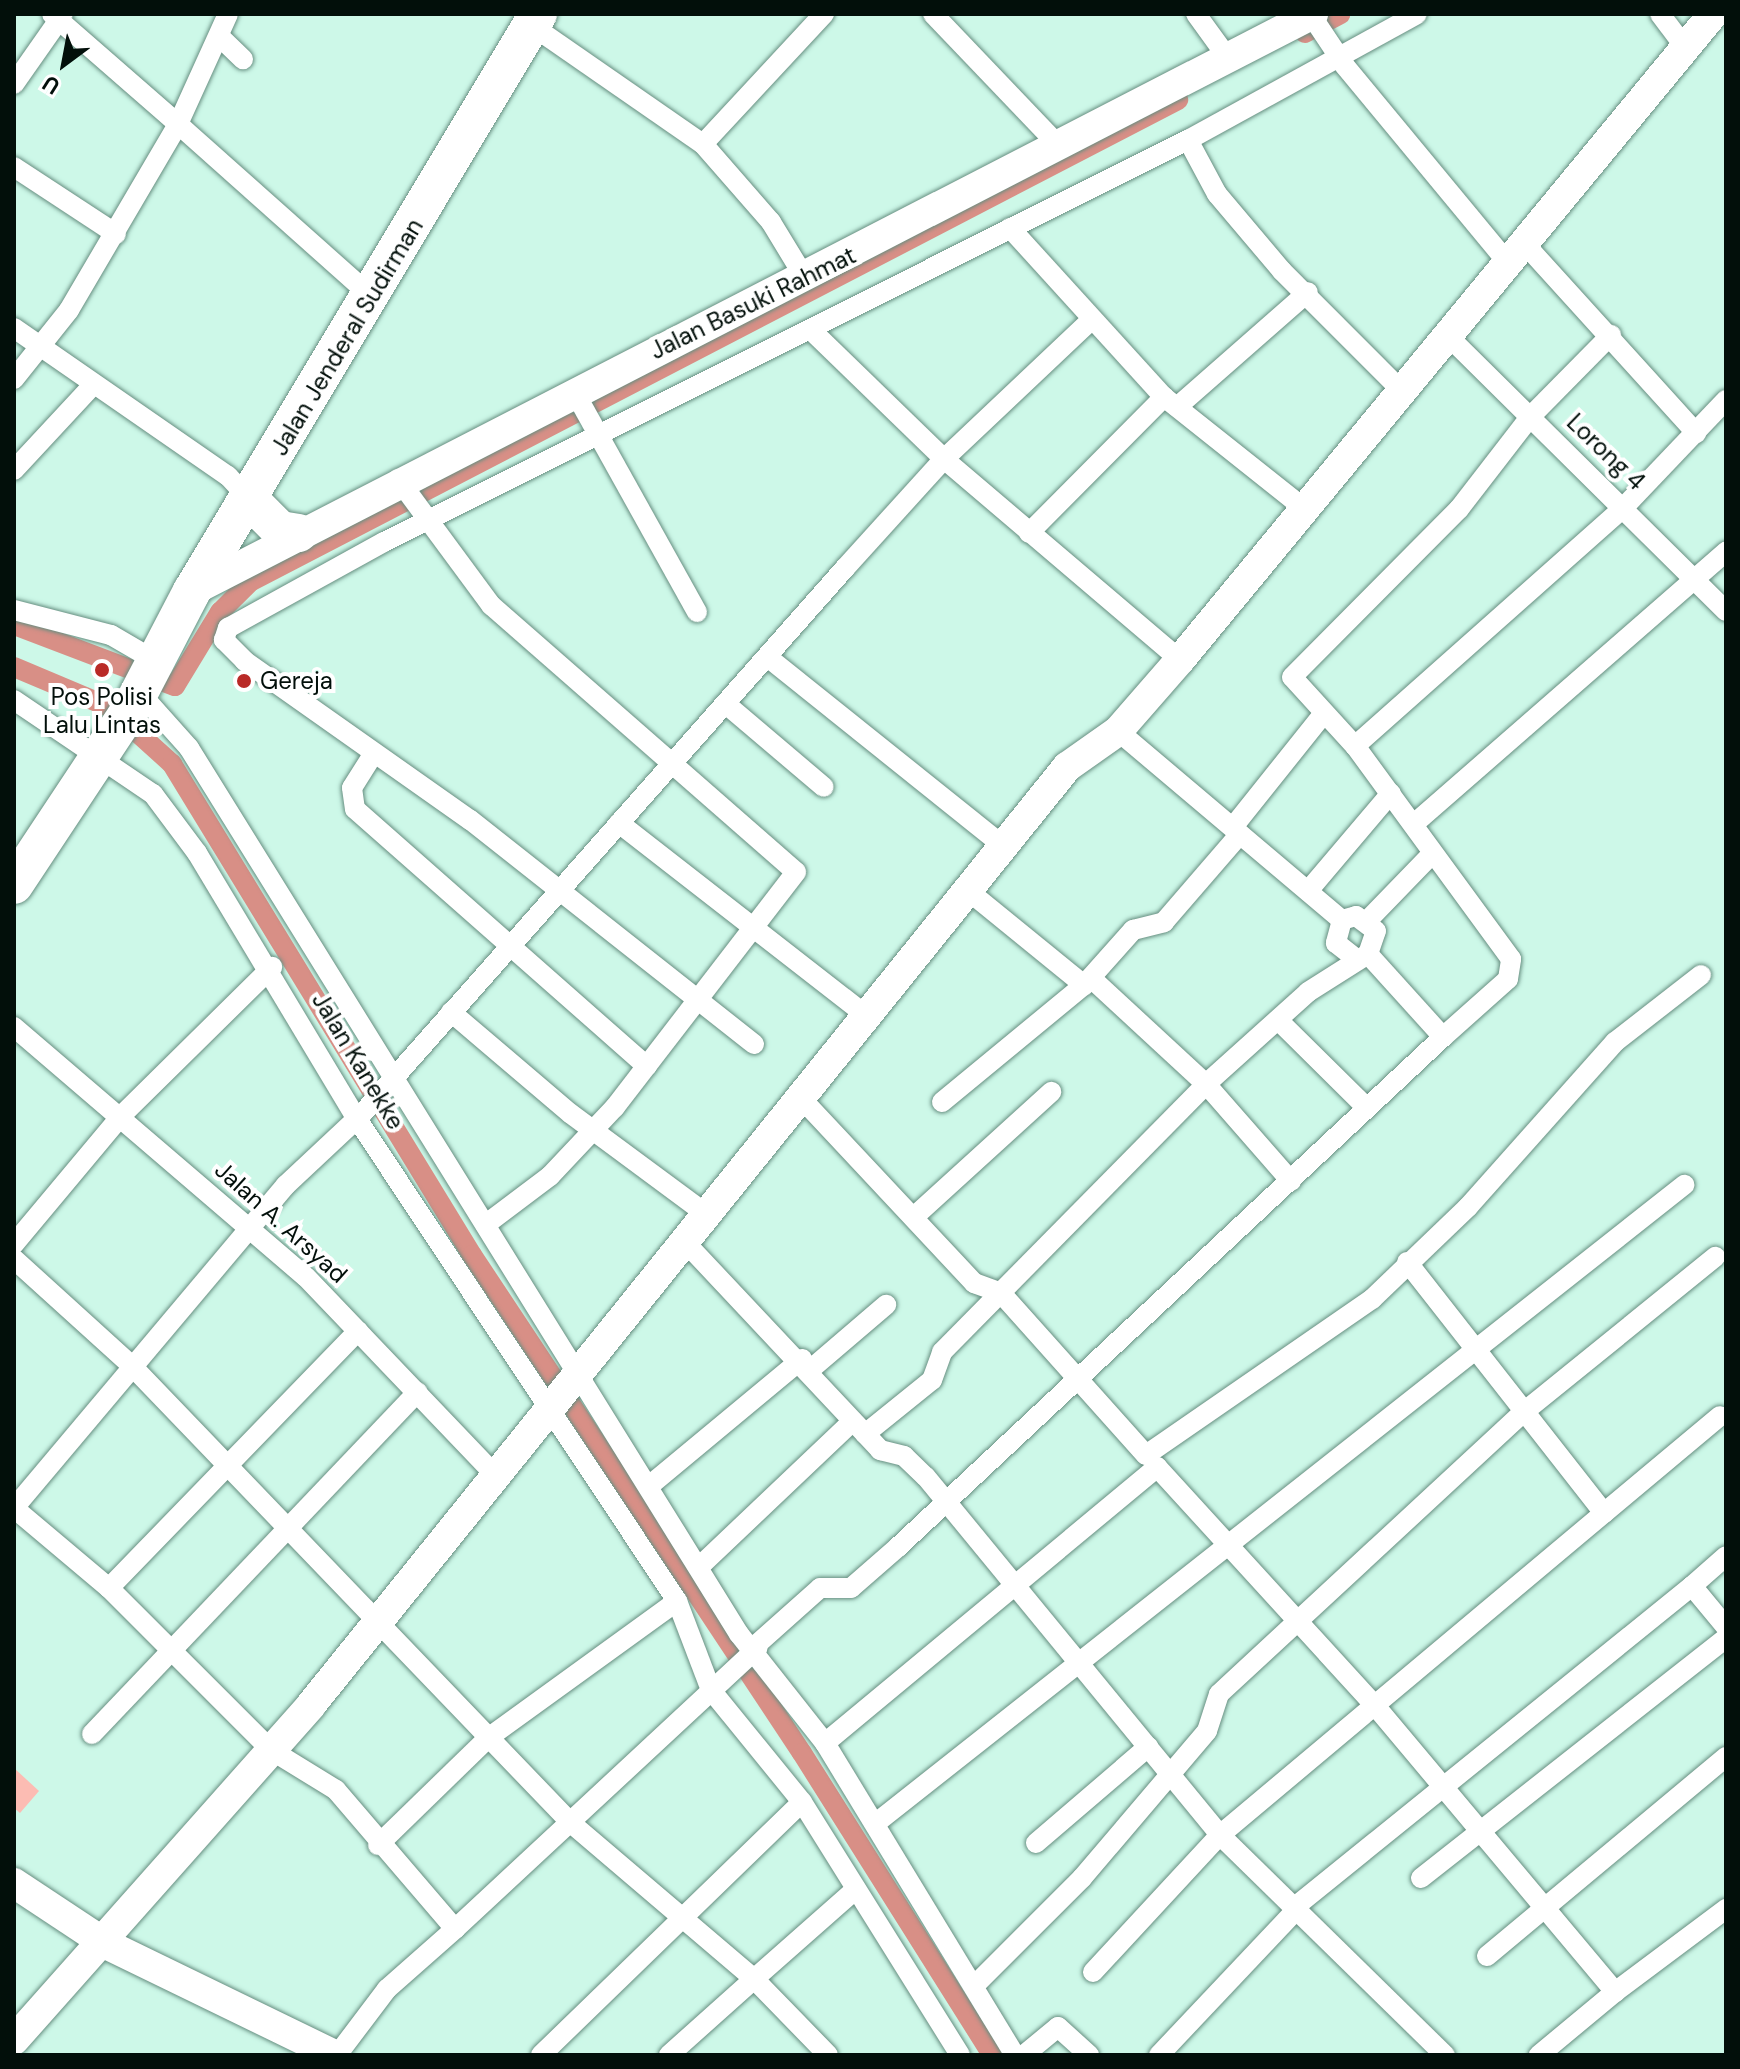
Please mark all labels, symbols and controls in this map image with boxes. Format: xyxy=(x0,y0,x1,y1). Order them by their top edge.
north arrow xyxy=(24,24,104,104)
text: U xyxy=(37,68,65,101)
street label: Jalan Jenderal Sudirman xyxy=(265,213,429,461)
street label: Jalan Basuki Rahmat xyxy=(645,241,861,365)
street label: Lorong 4 xyxy=(1561,408,1651,496)
marker: Pos Polisi Lalu Lintas xyxy=(93,661,111,679)
place label: Gereja xyxy=(260,667,333,695)
marker: Gereja xyxy=(235,672,253,690)
place label: Pos Polisi Lalu Lintas xyxy=(43,683,161,739)
street label: Jalan Kanekke xyxy=(306,987,410,1135)
street label: Jalan A. Arsyad xyxy=(209,1155,353,1289)

